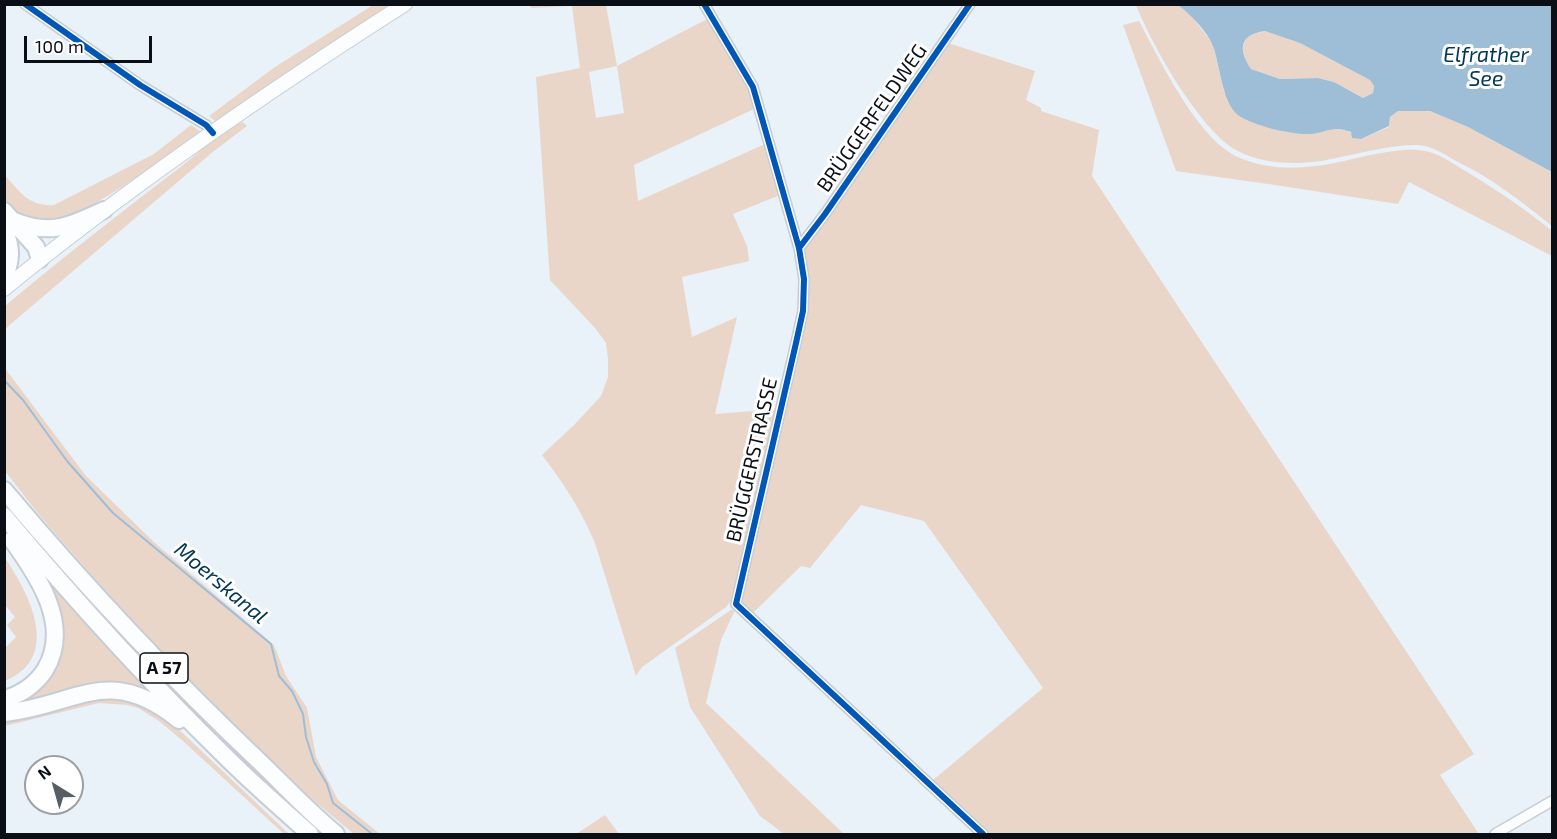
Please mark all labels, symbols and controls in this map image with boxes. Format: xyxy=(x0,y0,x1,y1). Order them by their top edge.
scale bar xyxy=(27,24,154,62)
text: 100 m xyxy=(35,35,84,57)
street label: BRÜGGERFELDWEG xyxy=(812,39,932,197)
water label: Elfrather See xyxy=(1443,42,1529,92)
street label: BRÜGGERSTRASSE xyxy=(721,375,783,545)
water label: Moerskanal xyxy=(169,537,273,629)
road number: A 57 xyxy=(140,653,188,683)
north arrow xyxy=(24,755,84,815)
text: N xyxy=(34,761,54,783)

